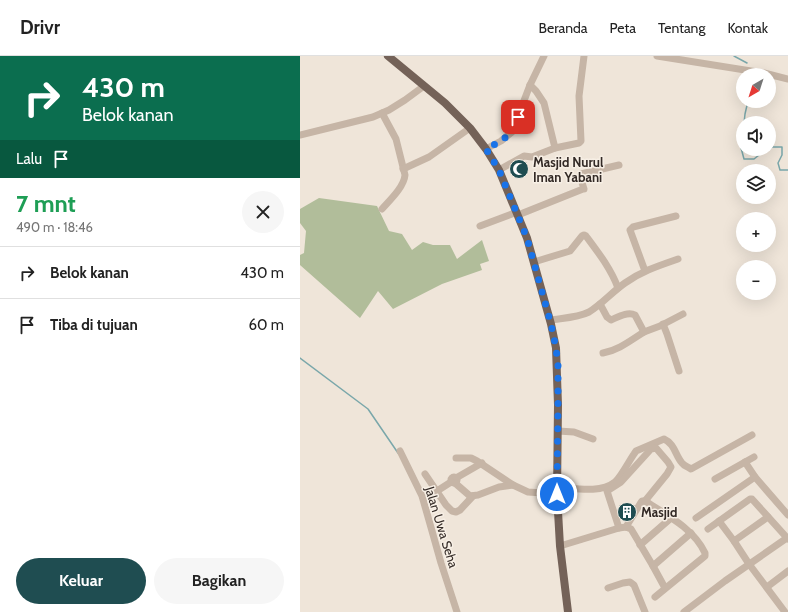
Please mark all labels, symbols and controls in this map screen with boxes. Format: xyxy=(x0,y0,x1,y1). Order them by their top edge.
text: Drivr xyxy=(20,16,60,39)
text: Beranda xyxy=(539,19,588,37)
text: Peta xyxy=(610,19,636,37)
text: Tentang xyxy=(658,19,705,37)
text: Kontak xyxy=(727,19,768,37)
north arrow xyxy=(736,68,776,108)
map controls xyxy=(736,68,776,300)
text: 430 m xyxy=(82,70,165,104)
icon: right xyxy=(16,72,68,124)
pin xyxy=(501,100,535,134)
text: Belok kanan xyxy=(82,104,174,126)
icon: arrive xyxy=(507,106,529,128)
button: sound xyxy=(736,116,776,156)
icon: arrive xyxy=(50,148,72,170)
text: Lalu xyxy=(16,150,42,168)
place label: Masjid Nurul Iman Yabani xyxy=(533,154,604,185)
mosque icon: Masjid Nurul Iman Yabani xyxy=(508,158,530,180)
button: layers xyxy=(736,164,776,204)
text: 7 mnt xyxy=(16,189,76,218)
button: close xyxy=(242,191,284,233)
button: + xyxy=(736,212,776,252)
text: 490 m · 18:46 xyxy=(16,219,93,235)
button: − xyxy=(736,260,776,300)
icon: right xyxy=(16,262,38,284)
text: Belok kanan xyxy=(50,264,129,282)
text: 430 m xyxy=(240,264,284,282)
icon: arrive xyxy=(16,314,38,336)
text: Tiba di tujuan xyxy=(50,316,138,334)
text: 60 m xyxy=(248,316,284,334)
position arrow xyxy=(536,473,578,515)
street label: Jalan Uwa Seha xyxy=(422,483,462,570)
building icon: Masjid xyxy=(616,501,638,523)
place label: Masjid xyxy=(641,504,677,520)
button: Keluar xyxy=(16,558,146,604)
button: Bagikan xyxy=(154,558,284,604)

